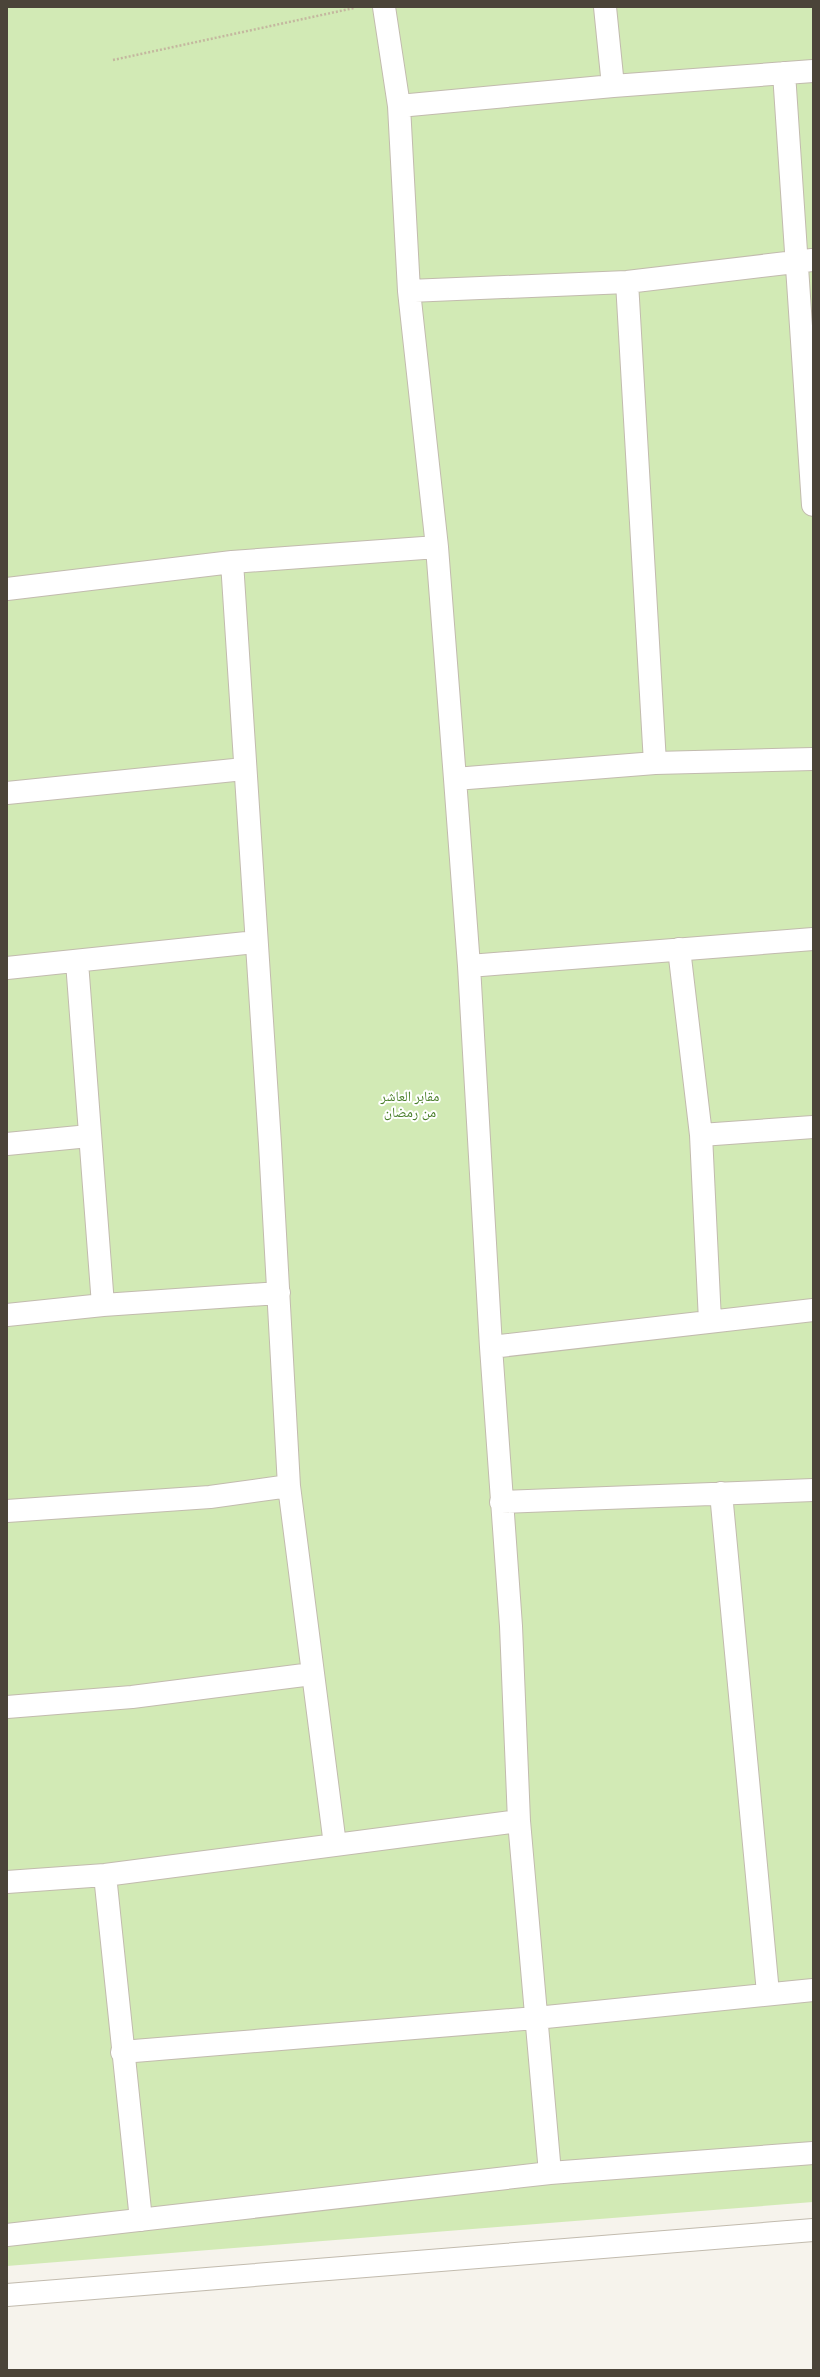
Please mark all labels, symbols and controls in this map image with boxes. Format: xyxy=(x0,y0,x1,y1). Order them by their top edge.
park label: مقابر العاشر من رمضان xyxy=(380,1088,439,1121)

